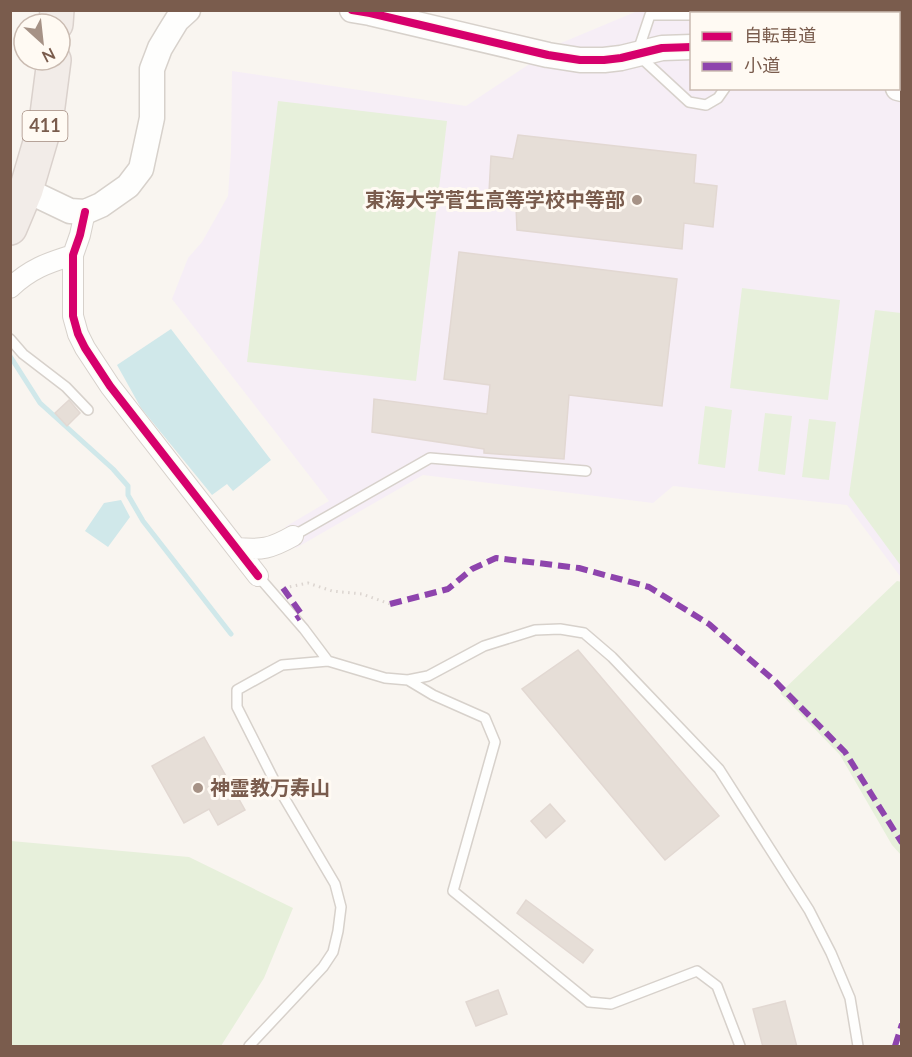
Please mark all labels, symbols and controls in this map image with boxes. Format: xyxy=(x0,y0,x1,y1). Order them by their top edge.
north arrow xyxy=(12,12,72,72)
legend xyxy=(690,12,900,90)
text: 自転車道 xyxy=(744,24,816,46)
text: N xyxy=(39,45,59,67)
text: 小道 xyxy=(744,54,780,76)
road number: 411 xyxy=(22,111,68,141)
place label: 東海大学菅生高等学校中等部 xyxy=(365,187,625,211)
marker: 東海大学菅生高等学校中等部 xyxy=(630,193,644,207)
place label: 神霊教万寿山 xyxy=(210,775,330,799)
marker: 神霊教万寿山 xyxy=(191,781,205,795)

